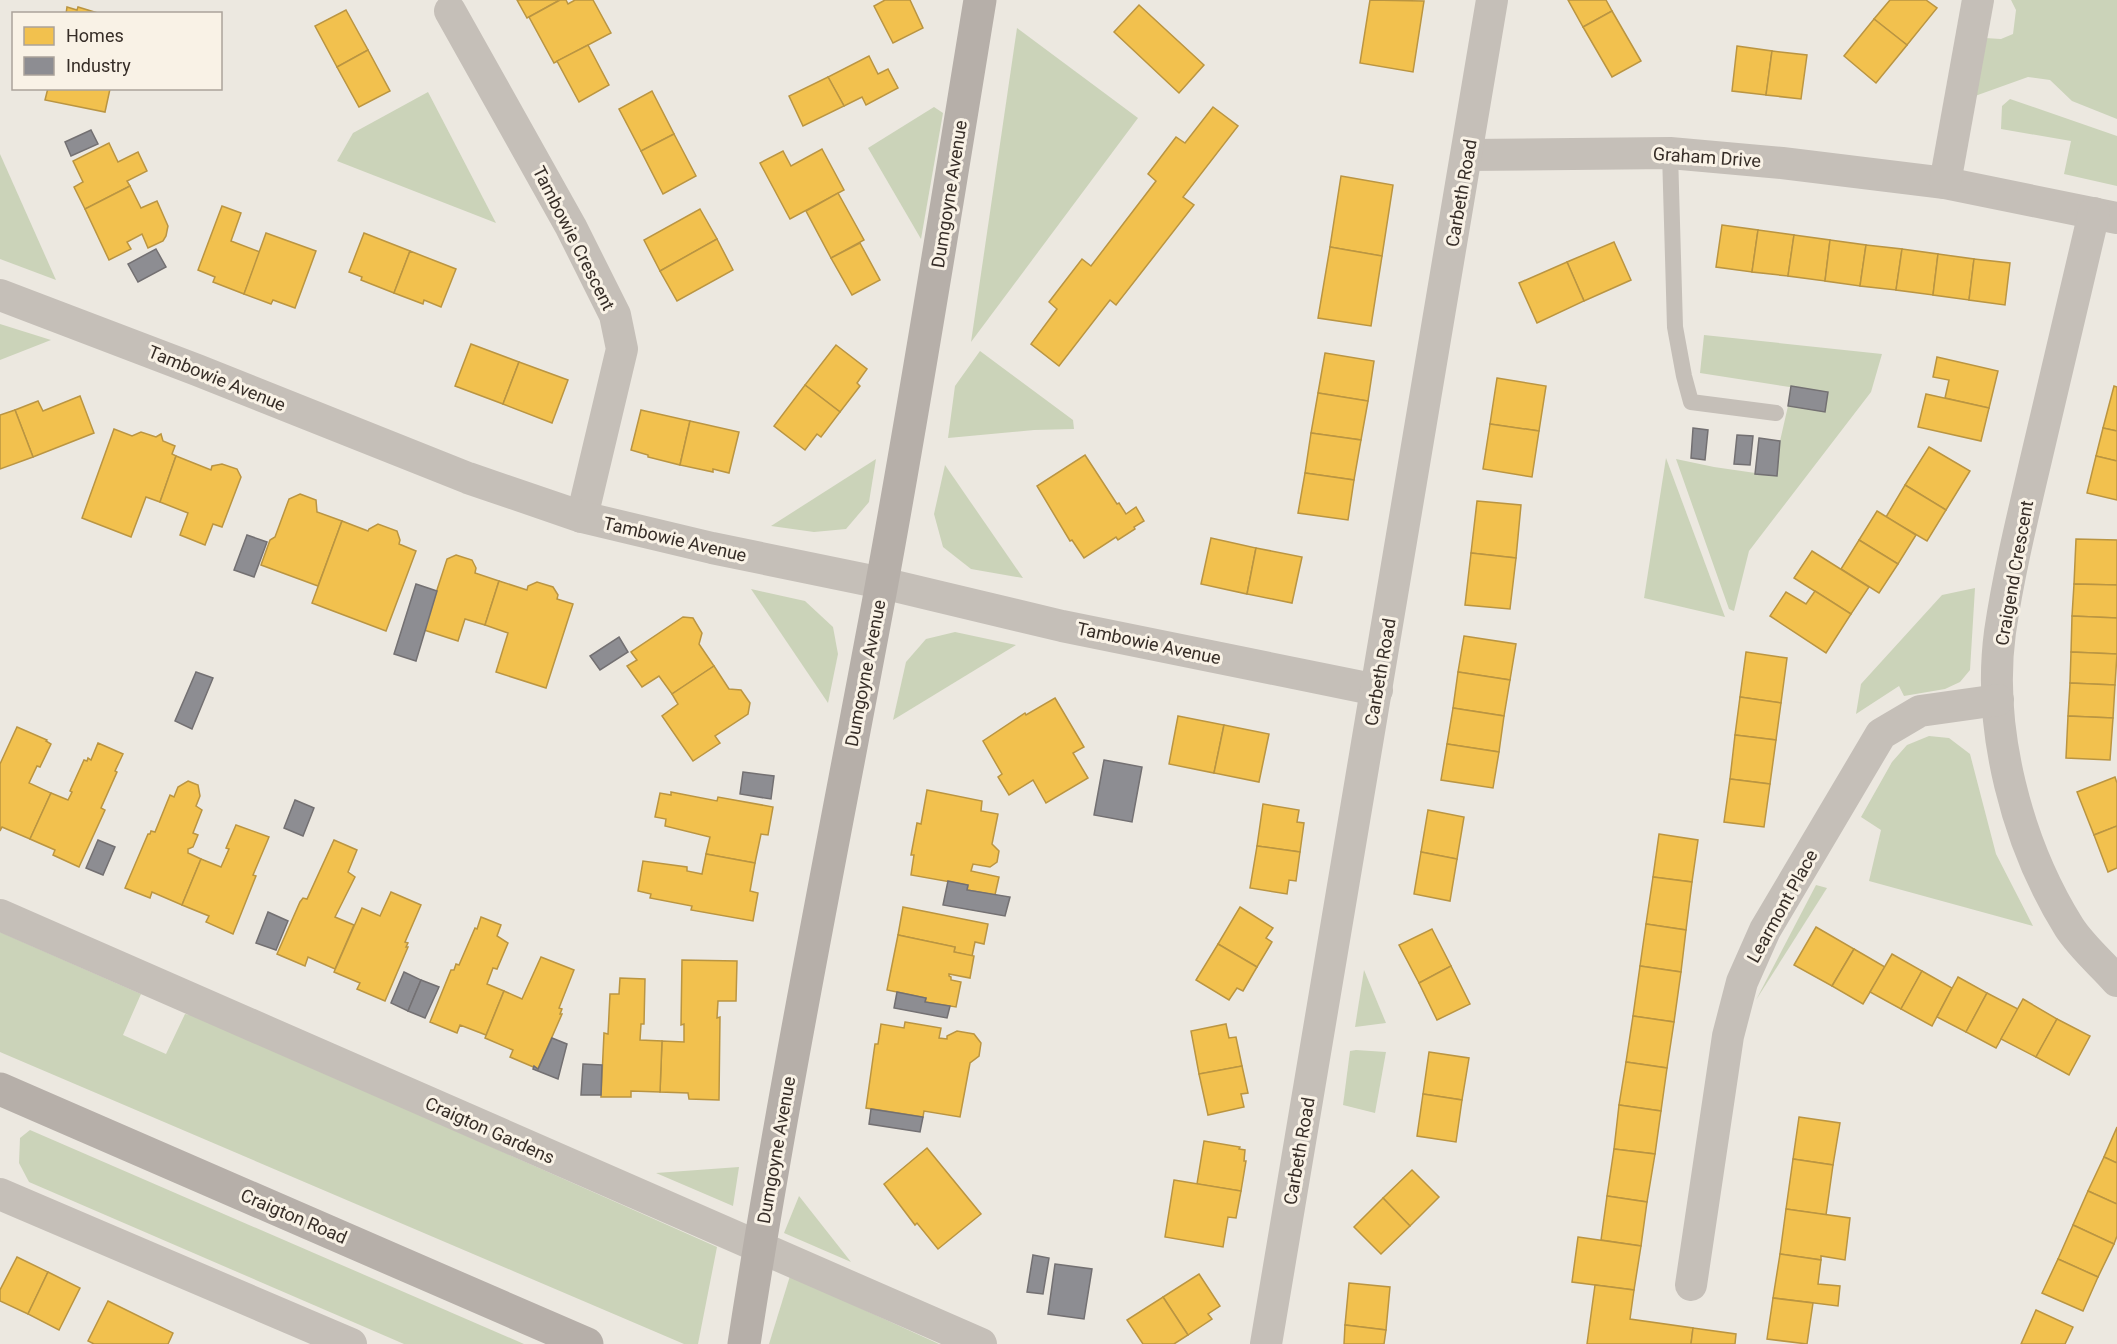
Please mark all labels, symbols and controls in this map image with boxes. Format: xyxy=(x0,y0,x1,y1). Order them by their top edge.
legend xyxy=(12,12,222,90)
text: Homes xyxy=(66,25,124,46)
text: Industry xyxy=(66,55,131,76)
street label: Dumgoyne Avenue xyxy=(927,119,971,269)
street label: Carbeth Road xyxy=(1441,138,1481,248)
street label: Graham Drive xyxy=(1652,143,1762,171)
street label: Tambowie Crescent xyxy=(529,162,619,314)
street label: Tambowie Avenue xyxy=(145,341,289,415)
street label: Craigend Crescent xyxy=(1991,499,2037,647)
street label: Tambowie Avenue xyxy=(601,512,749,566)
street label: Dumgoyne Avenue xyxy=(840,598,890,748)
street label: Carbeth Road xyxy=(1360,617,1400,727)
street label: Tambowie Avenue xyxy=(1075,618,1223,668)
street label: Learmont Place xyxy=(1742,846,1822,966)
street label: Dumgoyne Avenue xyxy=(753,1075,799,1225)
street label: Craigton Gardens xyxy=(422,1092,558,1168)
street label: Carbeth Road xyxy=(1279,1096,1319,1206)
street label: Craigton Road xyxy=(238,1184,350,1248)

